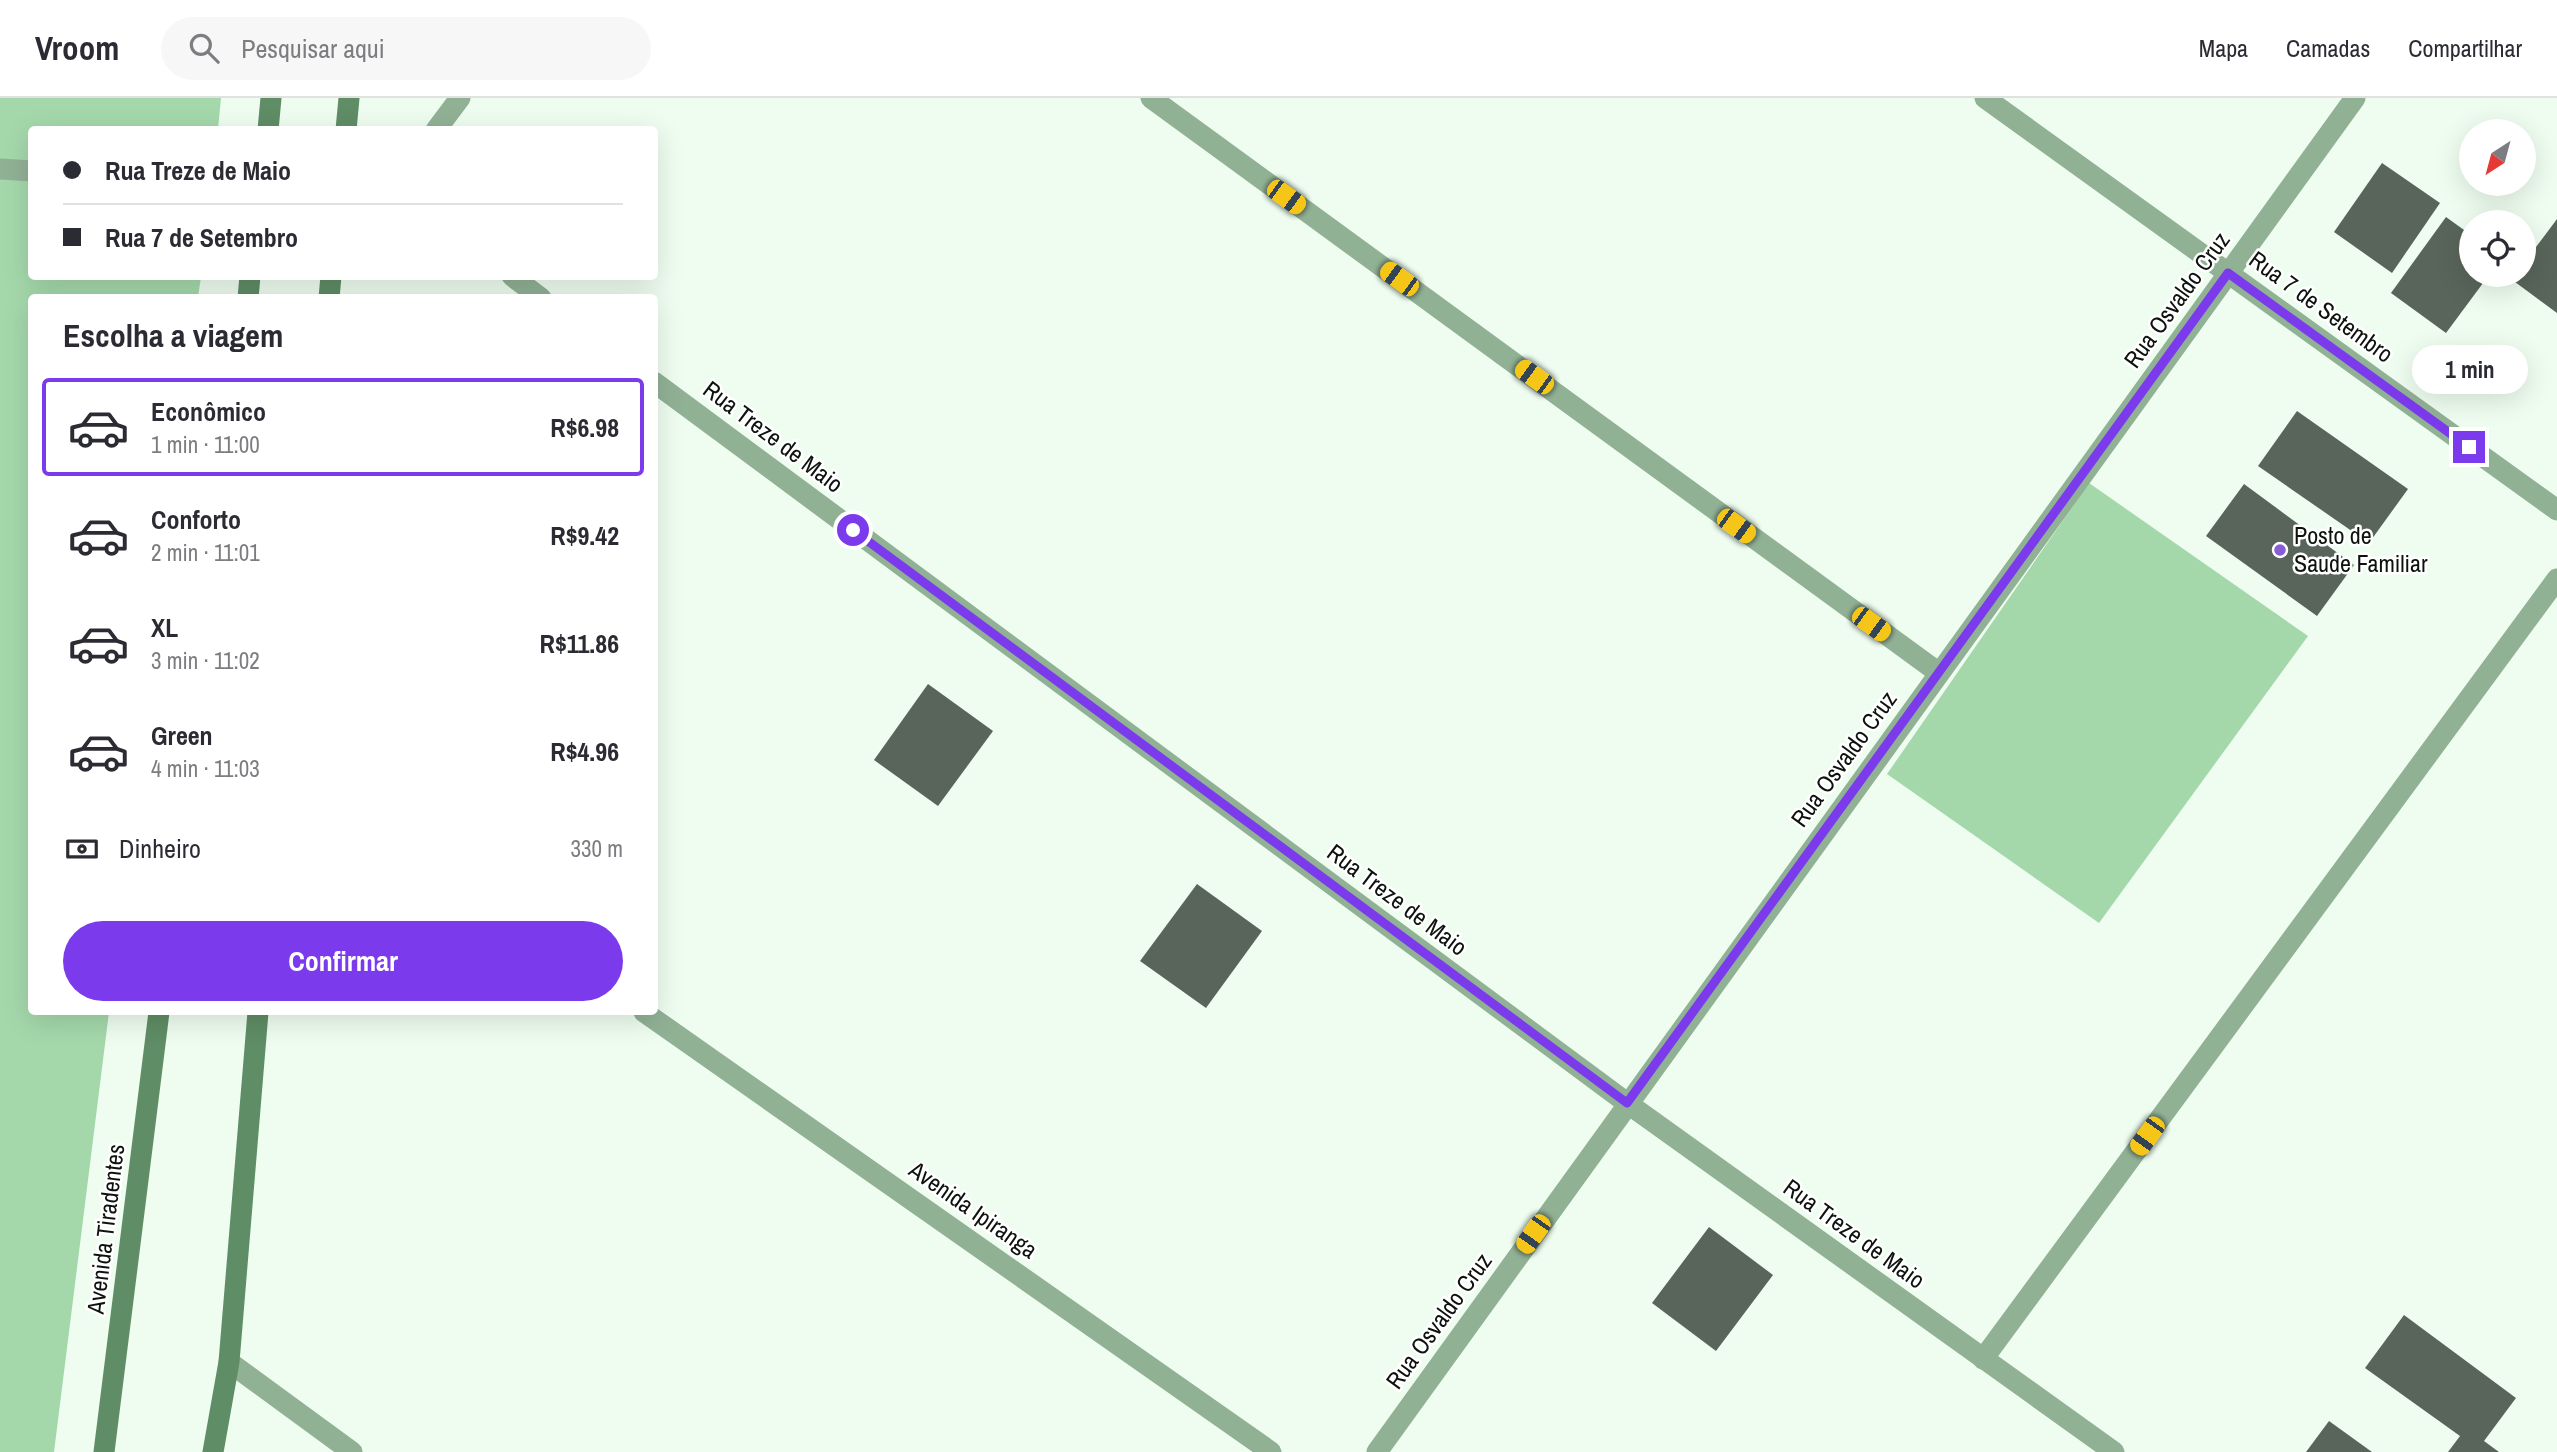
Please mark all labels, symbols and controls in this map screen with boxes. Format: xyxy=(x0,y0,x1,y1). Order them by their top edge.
search box xyxy=(161,17,651,80)
text: Vroom xyxy=(35,26,119,70)
icon: search xyxy=(185,29,223,67)
text: Pesquisar aqui xyxy=(241,31,385,66)
text: Mapa xyxy=(2199,32,2248,64)
text: Camadas xyxy=(2286,32,2370,64)
text: Compartilhar xyxy=(2408,32,2522,64)
north arrow xyxy=(2459,119,2536,196)
map controls xyxy=(2459,119,2536,287)
text: Rua Treze de Maio xyxy=(105,153,291,188)
car xyxy=(1263,176,1310,218)
button: locate xyxy=(2459,210,2536,287)
text: Rua 7 de Setembro xyxy=(105,220,298,255)
street label: Rua Osvaldo Cruz xyxy=(2116,225,2236,374)
street label: Rua 7 de Setembro xyxy=(2243,243,2400,369)
car xyxy=(1376,258,1423,300)
text: Escolha a viagem xyxy=(63,314,283,357)
callout: 1 min xyxy=(2411,345,2527,394)
text: 1 min xyxy=(2445,354,2495,385)
car xyxy=(1511,356,1558,398)
street label: Rua Treze de Maio xyxy=(697,373,850,499)
text: Econômico xyxy=(151,394,266,429)
icon: car xyxy=(67,396,130,459)
text: R$6.98 xyxy=(550,410,619,445)
text: 1 min · 11:00 xyxy=(151,429,260,460)
route end xyxy=(2453,431,2485,463)
text: Conforto xyxy=(151,502,241,537)
icon: car xyxy=(67,504,130,567)
car xyxy=(1713,505,1760,547)
route start xyxy=(837,514,869,546)
text: R$9.42 xyxy=(550,518,619,553)
place label: Posto de Saude Familiar xyxy=(2294,519,2428,579)
text: 2 min · 11:01 xyxy=(151,537,260,568)
marker: Posto de Saude Familiar xyxy=(2272,542,2288,558)
car xyxy=(1848,603,1895,645)
text: XL xyxy=(151,610,178,645)
icon: car xyxy=(67,612,130,675)
text: R$11.86 xyxy=(540,626,619,661)
text: 3 min · 11:02 xyxy=(151,645,260,676)
street label: Rua Osvaldo Cruz xyxy=(1783,684,1903,833)
text: Green xyxy=(151,718,213,753)
icon: car xyxy=(67,720,130,783)
text: R$4.96 xyxy=(550,734,619,769)
text: 4 min · 11:03 xyxy=(151,753,260,784)
icon: cash xyxy=(63,830,101,868)
text: Dinheiro xyxy=(119,831,201,866)
text: 330 m xyxy=(571,833,623,864)
street label: Rua Treze de Maio xyxy=(1321,836,1474,962)
button: Confirmar xyxy=(63,921,623,1001)
car xyxy=(2127,1113,2168,1159)
street label: Avenida Tiradentes xyxy=(79,1142,131,1317)
street label: Avenida Ipiranga xyxy=(902,1153,1044,1265)
street label: Rua Treze de Maio xyxy=(1777,1171,1932,1295)
car xyxy=(1513,1211,1554,1257)
street label: Rua Osvaldo Cruz xyxy=(1378,1246,1498,1395)

